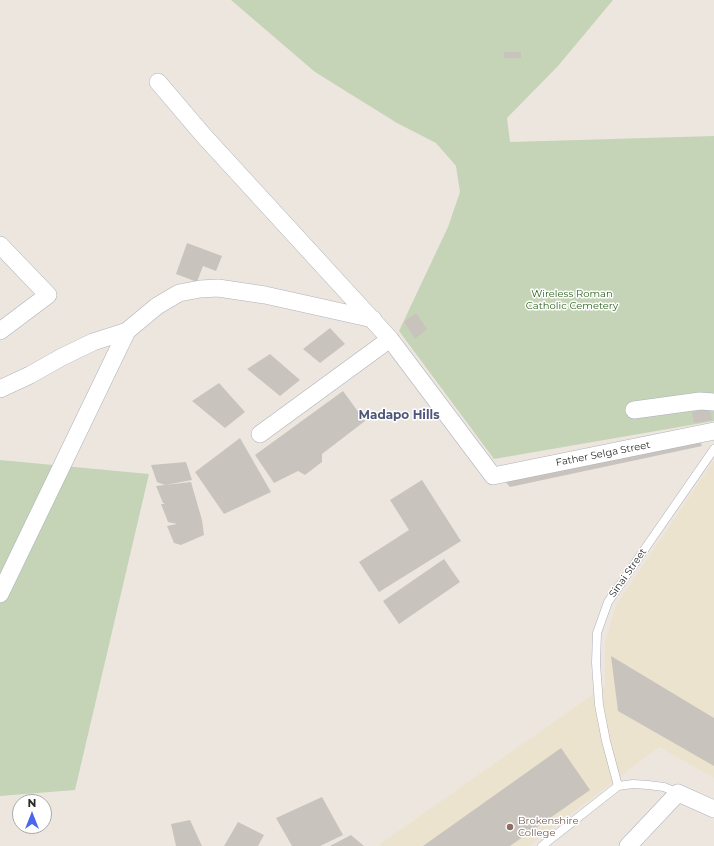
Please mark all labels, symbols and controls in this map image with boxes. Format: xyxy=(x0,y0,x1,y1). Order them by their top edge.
park label: Wireless Roman Catholic Cemetery xyxy=(526,288,618,312)
district label: Madapo Hills xyxy=(358,408,440,422)
street label: Father Selga Street xyxy=(555,439,651,469)
street label: Sinai Street xyxy=(607,546,649,600)
north arrow xyxy=(12,794,52,834)
text: N xyxy=(28,796,36,810)
place label: Brokenshire College xyxy=(518,815,579,838)
marker: Brokenshire College xyxy=(505,822,515,832)

